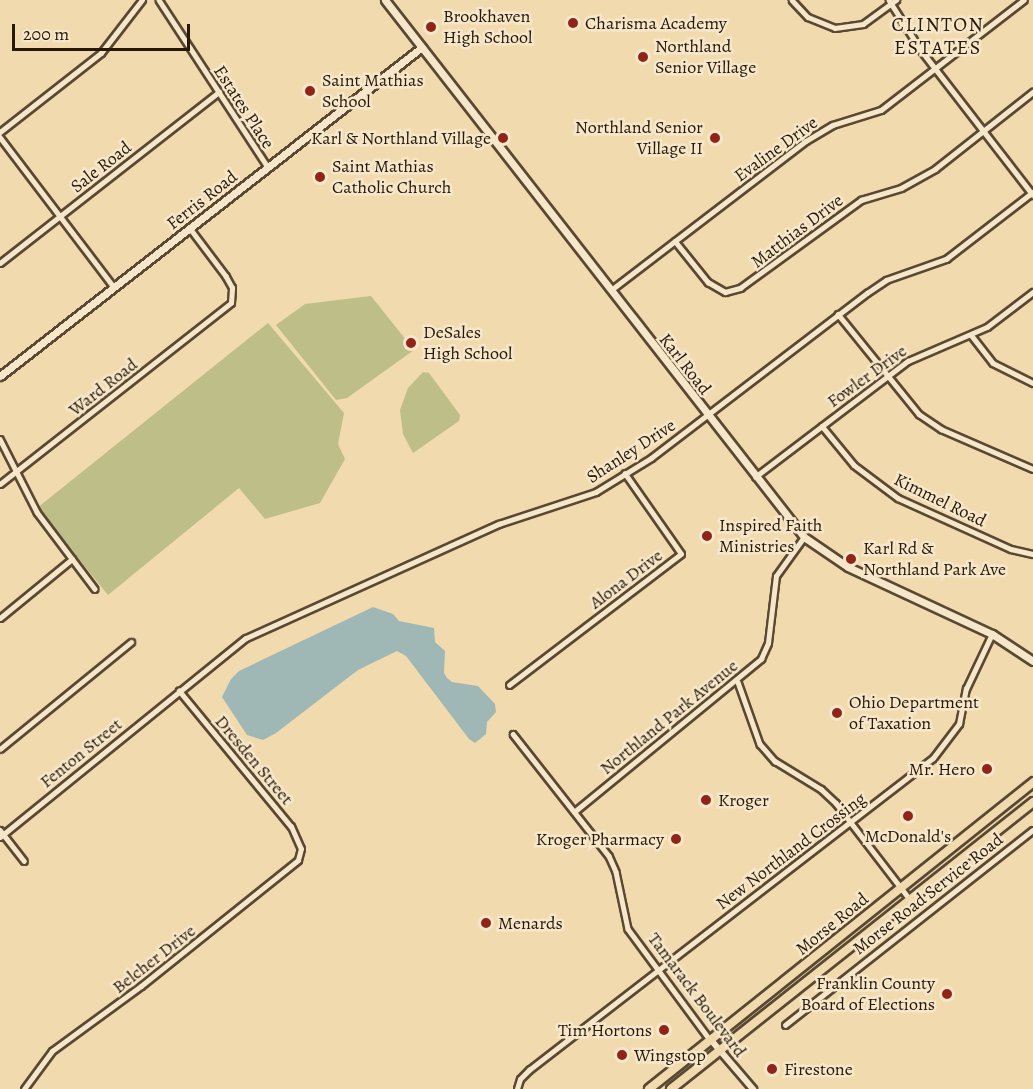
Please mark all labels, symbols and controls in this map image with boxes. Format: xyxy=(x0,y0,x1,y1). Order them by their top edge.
place label: Brookhaven High School xyxy=(443,6,532,48)
scale bar xyxy=(15,12,194,50)
place label: Charisma Academy xyxy=(585,12,727,34)
district label: CLINTON ESTATES xyxy=(892,13,984,60)
marker: Charisma Academy xyxy=(566,16,580,30)
marker: Brookhaven High School xyxy=(424,20,438,34)
text: 200 m xyxy=(23,22,69,46)
place label: Northland Senior Village xyxy=(655,36,756,78)
marker: Northland Senior Village xyxy=(636,50,650,64)
street label: Estates Place xyxy=(209,61,279,153)
place label: Saint Mathias School xyxy=(322,70,424,112)
marker: Saint Mathias School xyxy=(303,84,317,98)
street label: Evaline Drive xyxy=(730,112,822,186)
place label: Northland Senior Village II xyxy=(575,117,703,160)
place label: Karl & Northland Village xyxy=(311,127,491,149)
marker: Karl & Northland Village xyxy=(496,131,510,145)
marker: Northland Senior Village II xyxy=(708,131,722,145)
street label: Sale Road xyxy=(66,137,136,197)
place label: Saint Mathias Catholic Church xyxy=(332,156,451,198)
street label: Ferris Road xyxy=(162,166,242,234)
marker: Saint Mathias Catholic Church xyxy=(313,170,327,184)
street label: Matthias Drive xyxy=(747,189,847,273)
place label: DeSales High School xyxy=(423,322,512,364)
street label: Karl Road xyxy=(654,329,716,399)
marker: DeSales High School xyxy=(404,336,418,350)
street label: Fowler Drive xyxy=(823,340,911,412)
street label: Ward Road xyxy=(64,354,142,420)
street label: Shanley Drive xyxy=(582,414,680,488)
street label: Kimmel Road xyxy=(890,468,990,532)
place label: Inspired Faith Ministries xyxy=(719,515,822,558)
marker: Inspired Faith Ministries xyxy=(700,529,714,543)
place label: Karl Rd & Northland Park Ave xyxy=(863,538,1006,580)
street label: Alona Drive xyxy=(585,545,667,613)
marker: Karl Rd & Northland Park Ave xyxy=(844,552,858,566)
street label: Northland Park Avenue xyxy=(596,655,742,779)
place label: Ohio Department of Taxation xyxy=(849,692,979,734)
marker: Ohio Department of Taxation xyxy=(830,706,844,720)
street label: Dresden Street xyxy=(210,711,298,809)
street label: Fenton Street xyxy=(36,713,126,793)
place label: Mr. Hero xyxy=(908,758,975,780)
marker: Mr. Hero xyxy=(980,762,994,776)
street label: New Northland Crossing xyxy=(712,788,870,914)
place label: Kroger xyxy=(718,789,769,811)
marker: Kroger xyxy=(699,793,713,807)
marker: McDonald's xyxy=(901,809,915,823)
place label: McDonald's xyxy=(865,825,951,847)
place label: Kroger Pharmacy xyxy=(536,828,664,850)
street label: Morse Road Service Road xyxy=(849,829,1007,959)
marker: Kroger Pharmacy xyxy=(669,832,683,846)
street label: Morse Road xyxy=(791,888,873,960)
place label: Menards xyxy=(498,912,563,934)
marker: Menards xyxy=(479,916,493,930)
street label: Belcher Drive xyxy=(108,920,200,998)
street label: Tamarack Boulevard xyxy=(643,929,751,1061)
place label: Franklin County Board of Elections xyxy=(801,973,935,1016)
marker: Franklin County Board of Elections xyxy=(940,987,954,1001)
place label: Tim Hortons xyxy=(558,1019,652,1041)
marker: Tim Hortons xyxy=(657,1023,671,1037)
place label: Wingstop xyxy=(634,1044,706,1066)
marker: Wingstop xyxy=(615,1048,629,1062)
place label: Firestone xyxy=(784,1058,853,1080)
marker: Firestone xyxy=(765,1062,779,1076)

